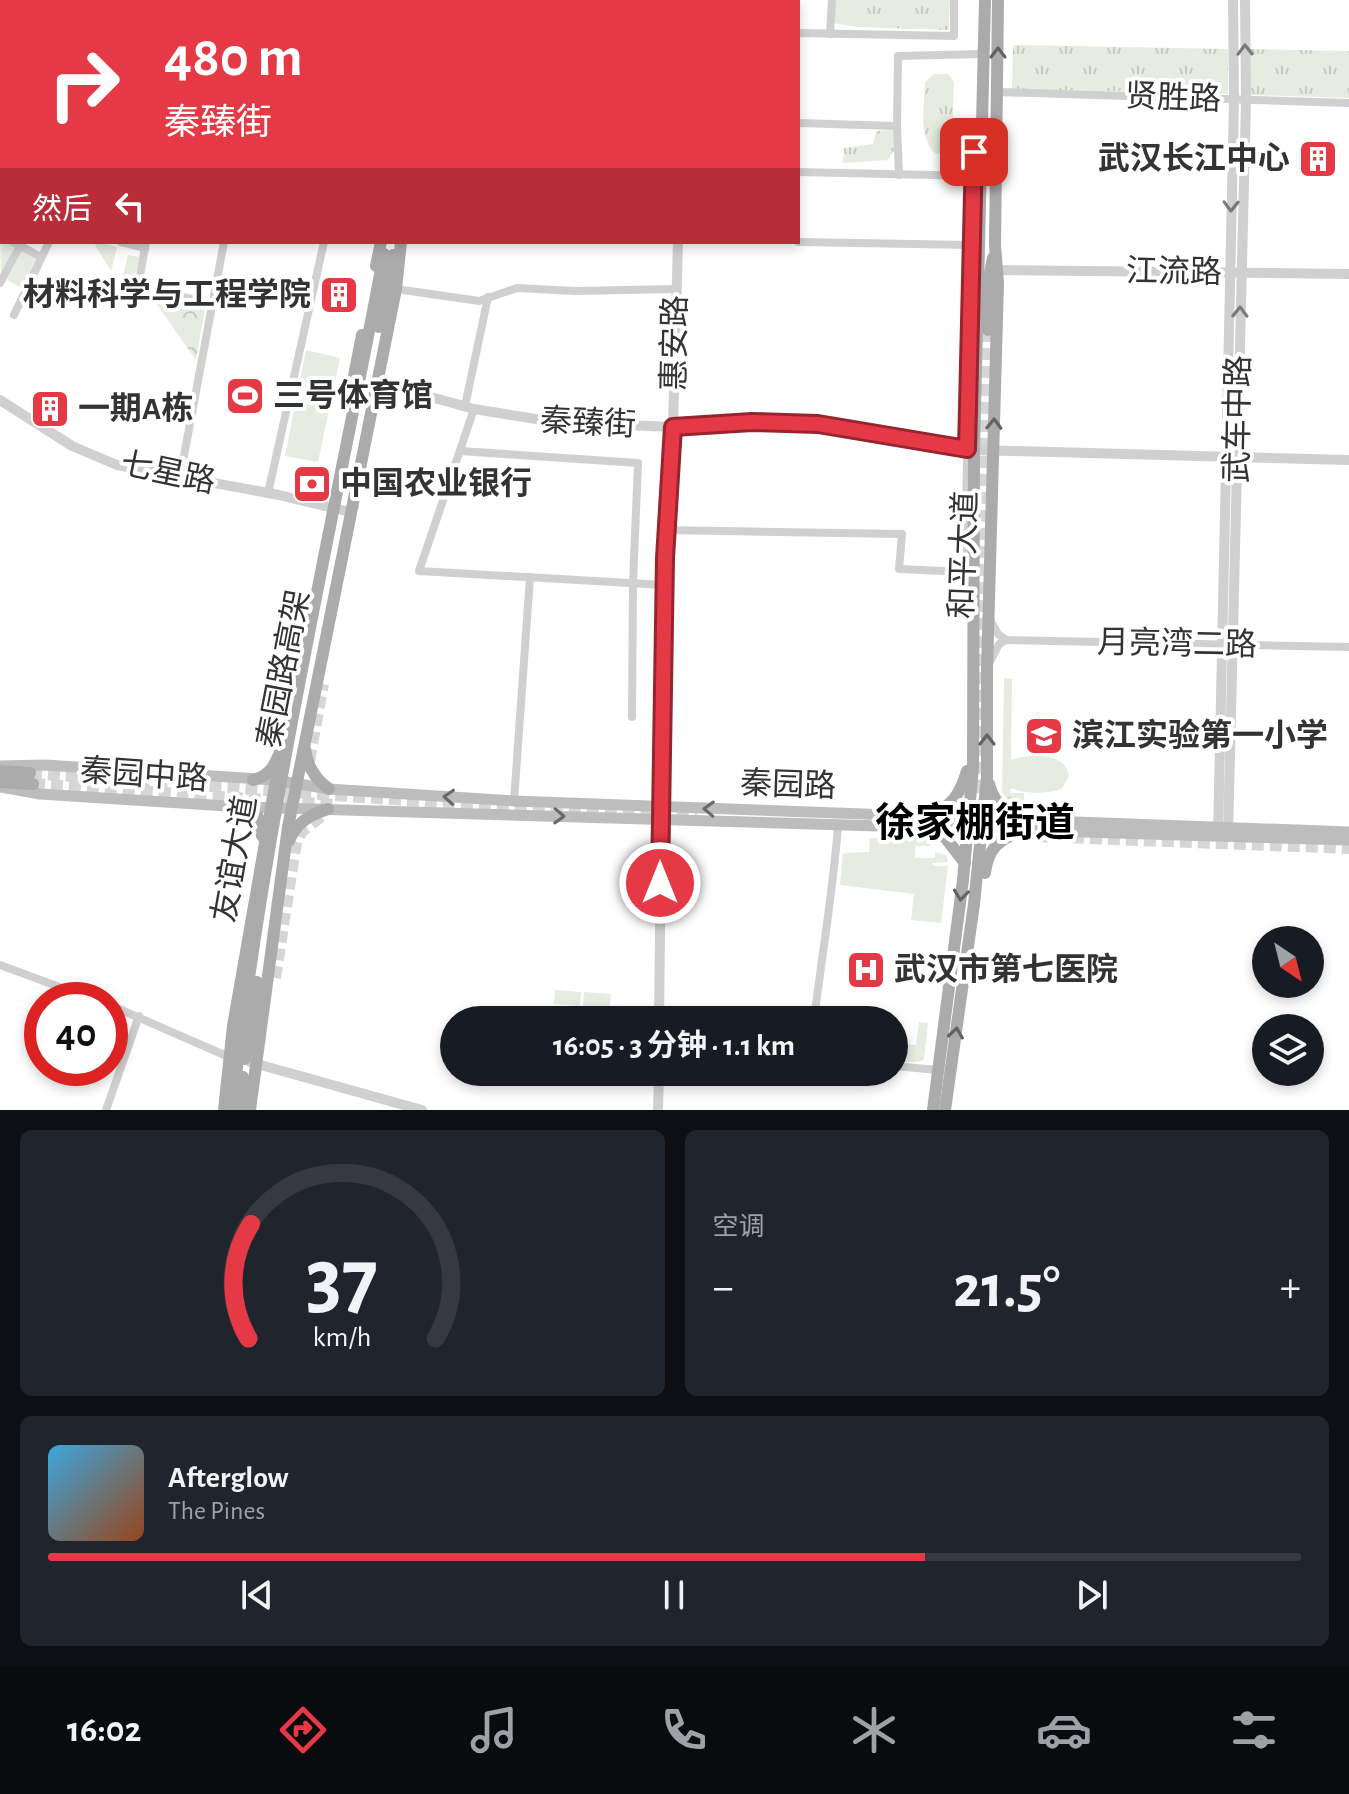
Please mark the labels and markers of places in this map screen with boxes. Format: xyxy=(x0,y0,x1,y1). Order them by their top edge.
pin xyxy=(940,118,1008,186)
building icon: 武汉长江中心 xyxy=(1297,138,1339,180)
place label: 武汉长江中心 xyxy=(1098,141,1290,175)
building icon: 材料科学与工程学院 xyxy=(318,274,360,316)
place label: 材料科学与工程学院 xyxy=(23,277,311,311)
sports icon: 三号体育馆 xyxy=(224,375,266,417)
place label: 三号体育馆 xyxy=(273,378,433,412)
building icon: 一期A栋 xyxy=(29,388,71,430)
place label: 一期A栋 xyxy=(78,391,193,425)
bank icon: 中国农业银行 xyxy=(291,463,333,505)
place label: 中国农业银行 xyxy=(340,466,532,500)
school or university icon: 滨江实验第一小学 xyxy=(1023,715,1065,757)
place label: 滨江实验第一小学 xyxy=(1072,718,1328,752)
hospital icon: 武汉市第七医院 xyxy=(845,949,887,991)
place label: 武汉市第七医院 xyxy=(894,952,1118,986)

